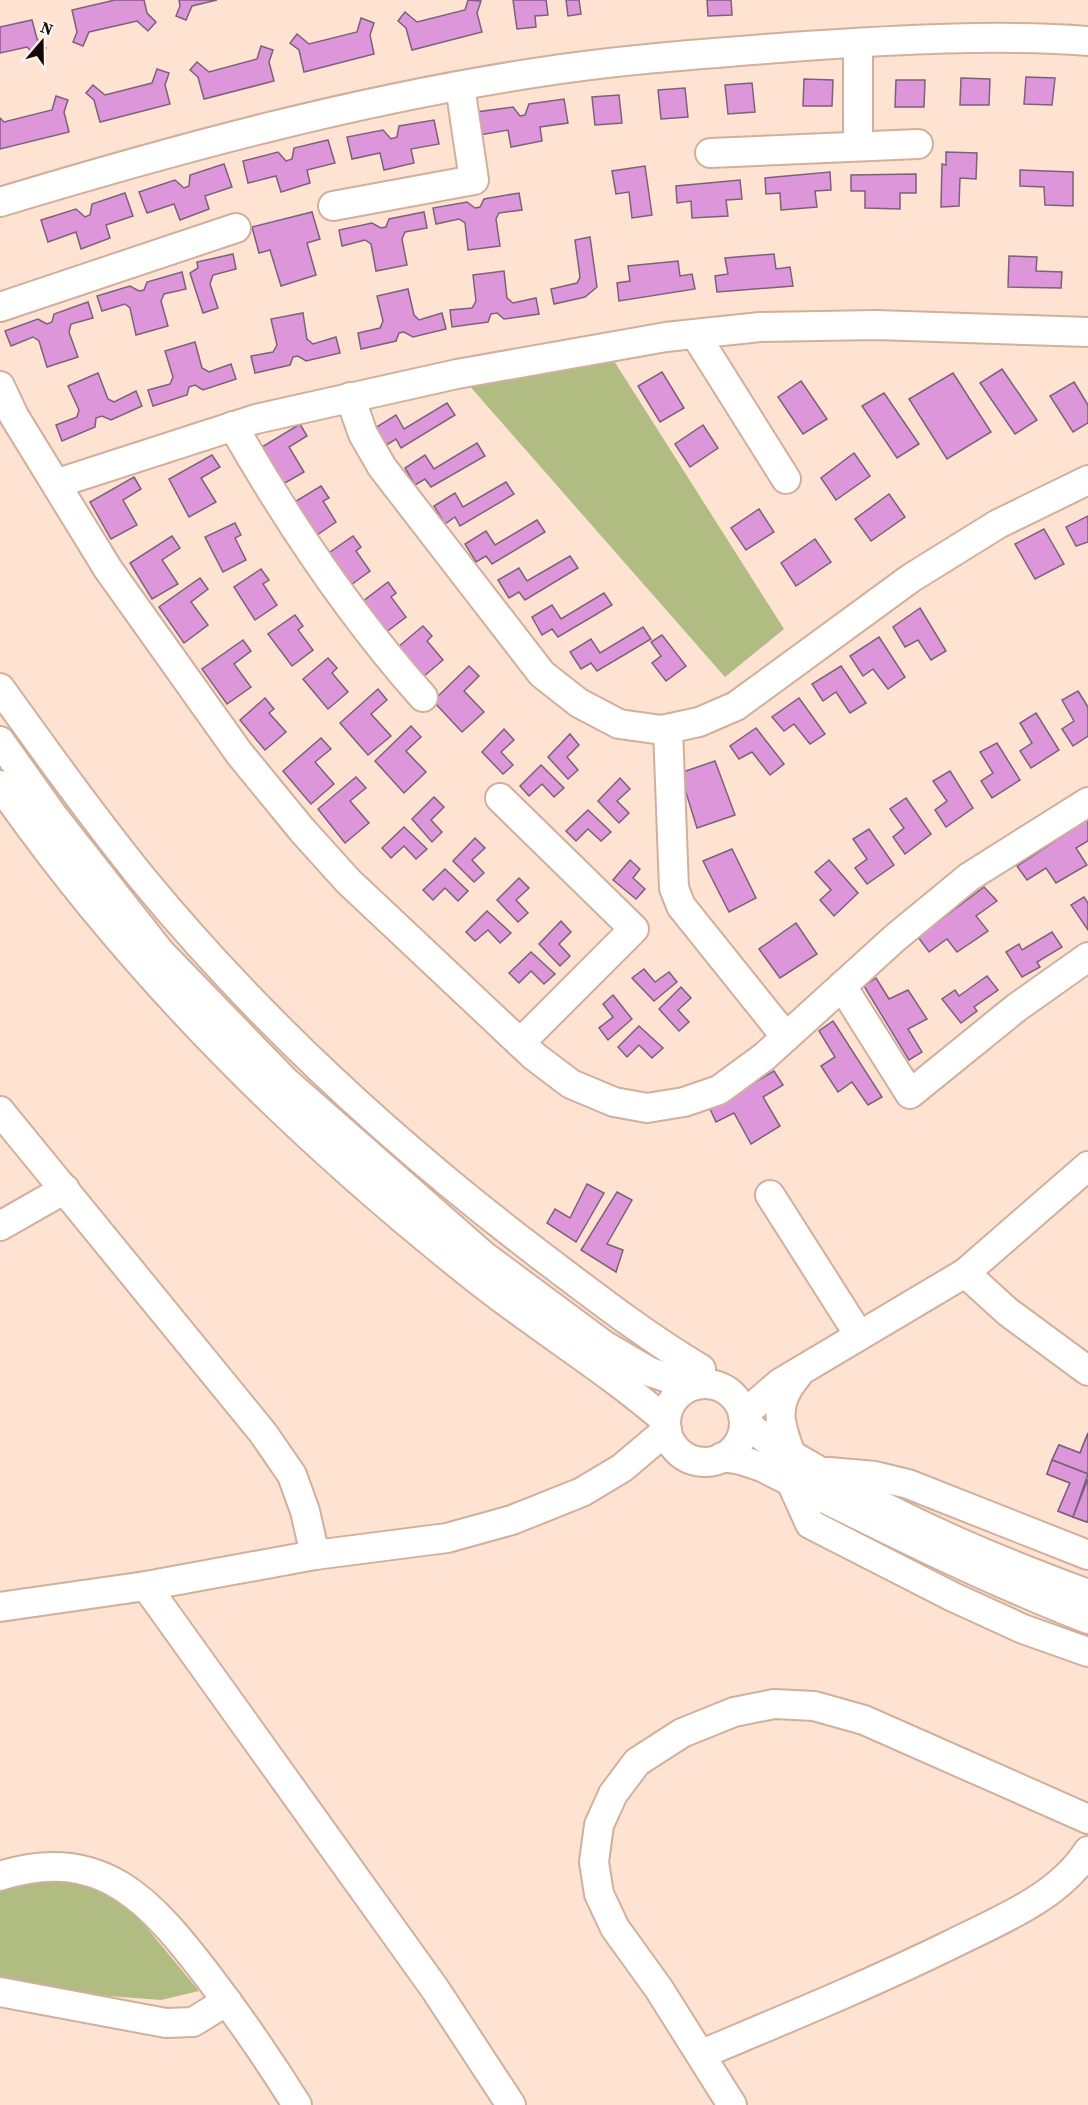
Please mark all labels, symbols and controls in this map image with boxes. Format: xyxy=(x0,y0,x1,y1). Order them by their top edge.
north arrow xyxy=(12,12,72,72)
text: N xyxy=(38,16,57,40)

